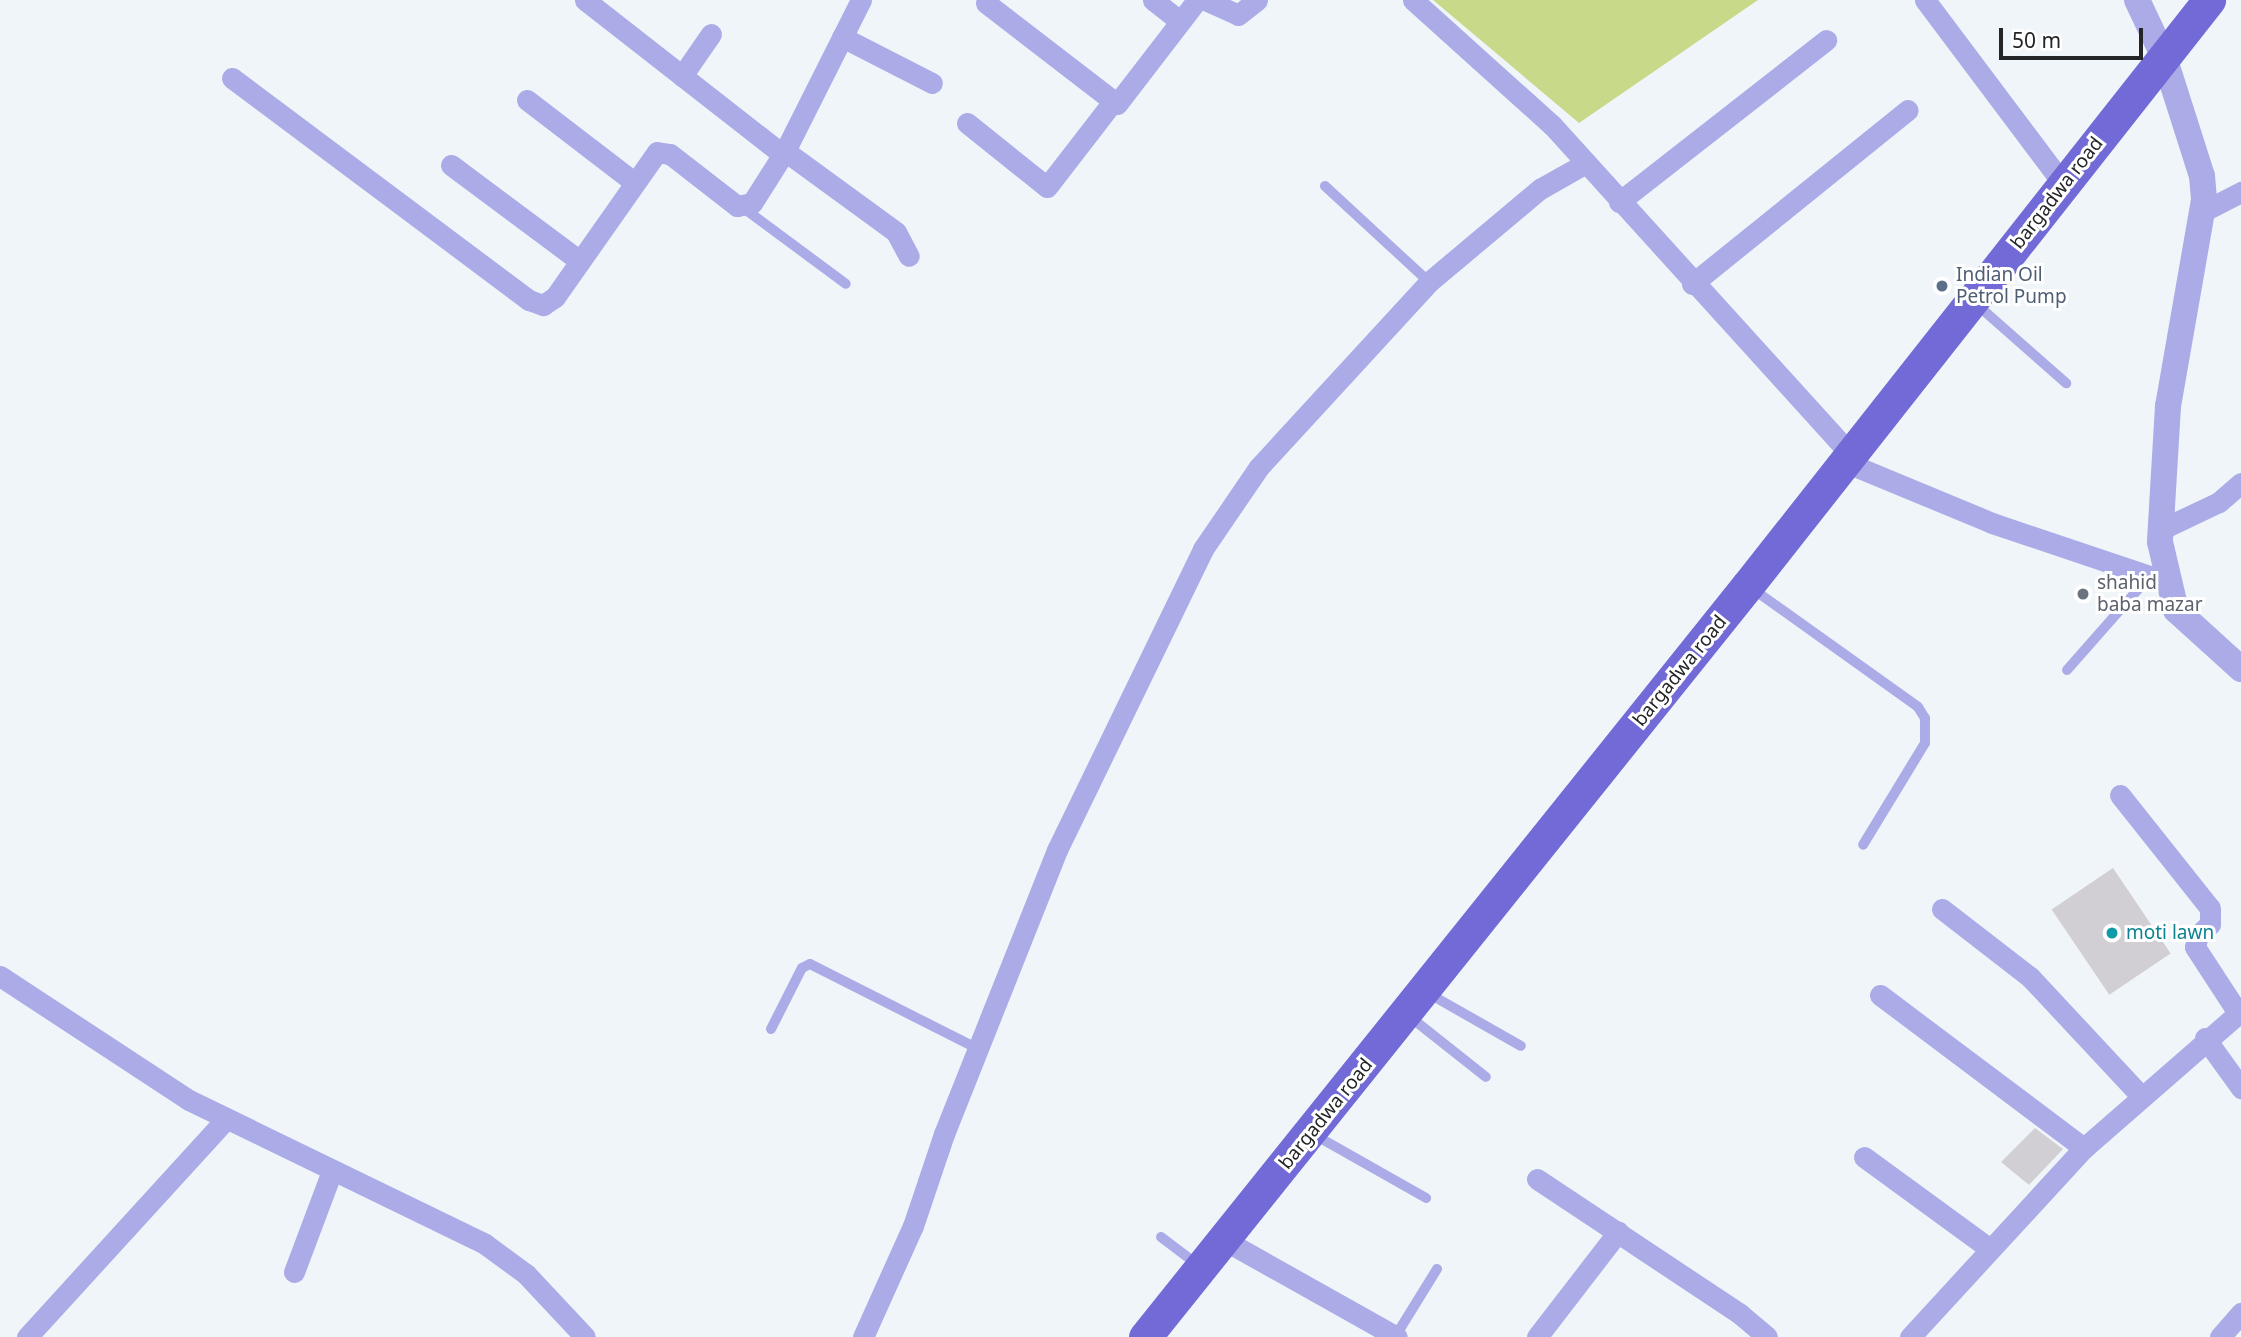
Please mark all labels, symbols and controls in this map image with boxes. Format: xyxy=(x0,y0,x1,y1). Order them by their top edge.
scale bar xyxy=(2003,14,2146,58)
text: 50 m xyxy=(2012,26,2061,54)
street label: bargadwa road xyxy=(2006,132,2108,254)
place label: Indian Oil Petrol Pump xyxy=(1956,264,2067,308)
marker: Indian Oil Petrol Pump xyxy=(1934,278,1950,294)
place label: shahid baba mazar xyxy=(2097,572,2202,616)
marker: shahid baba mazar xyxy=(2075,586,2091,602)
street label: bargadwa road xyxy=(1628,611,1732,731)
place label: moti lawn xyxy=(2126,922,2214,944)
marker: moti lawn xyxy=(2104,925,2120,941)
street label: bargadwa road xyxy=(1274,1054,1378,1174)

